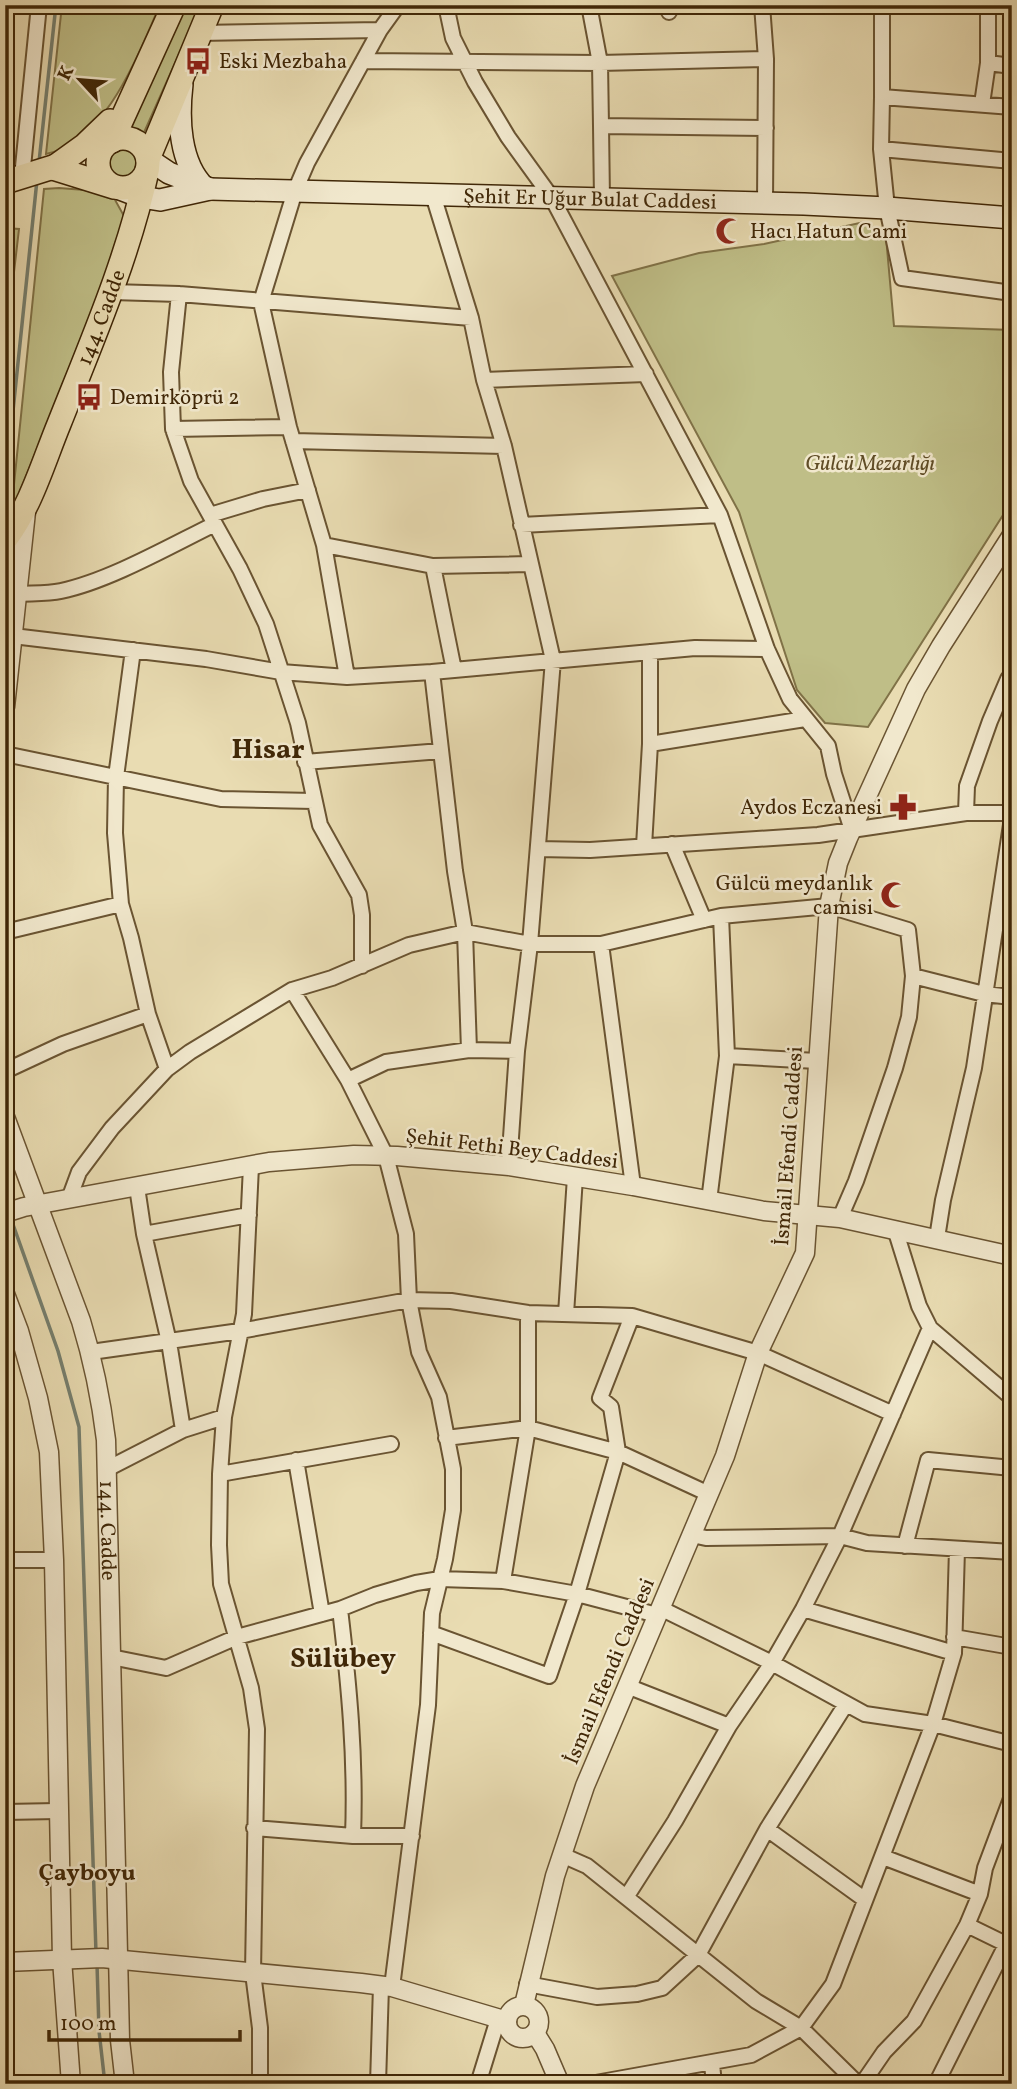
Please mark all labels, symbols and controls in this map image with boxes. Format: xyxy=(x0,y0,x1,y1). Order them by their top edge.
north arrow xyxy=(46,46,116,116)
bus stop icon: Eski Mezbaha xyxy=(183,46,213,76)
place label: Eski Mezbaha xyxy=(219,48,347,77)
text: K xyxy=(52,61,81,85)
street label: Şehit Er Uğur Bulat Caddesi xyxy=(463,182,717,218)
mosque icon: Hacı Hatun Cami xyxy=(714,216,744,246)
place label: Hacı Hatun Cami xyxy=(750,218,907,247)
street label: 144. Cadde xyxy=(71,266,134,370)
bus stop icon: Demirköprü 2 xyxy=(74,382,104,412)
place label: Demirköprü 2 xyxy=(110,384,239,413)
park label: Gülcü Mezarlığı xyxy=(805,450,935,479)
district label: Hisar xyxy=(231,731,305,770)
pharmacy icon: Aydos Eczanesi xyxy=(888,792,918,822)
place label: Aydos Eczanesi xyxy=(740,794,882,823)
place label: Gülcü meydanlık camisi xyxy=(716,870,874,923)
mosque icon: Gülcü meydanlık camisi xyxy=(879,880,909,910)
street label: İsmail Efendi Caddesi xyxy=(768,1045,811,1247)
street label: Şehit Fethi Bey Caddesi xyxy=(404,1122,620,1177)
street label: 144. Cadde xyxy=(91,1480,122,1581)
street label: İsmail Efendi Caddesi xyxy=(558,1574,663,1769)
district label: Sülübey xyxy=(290,1640,396,1679)
district label: Çayboyu xyxy=(38,1857,136,1891)
scale bar xyxy=(49,1998,240,2042)
text: 100 m xyxy=(60,2010,117,2039)

